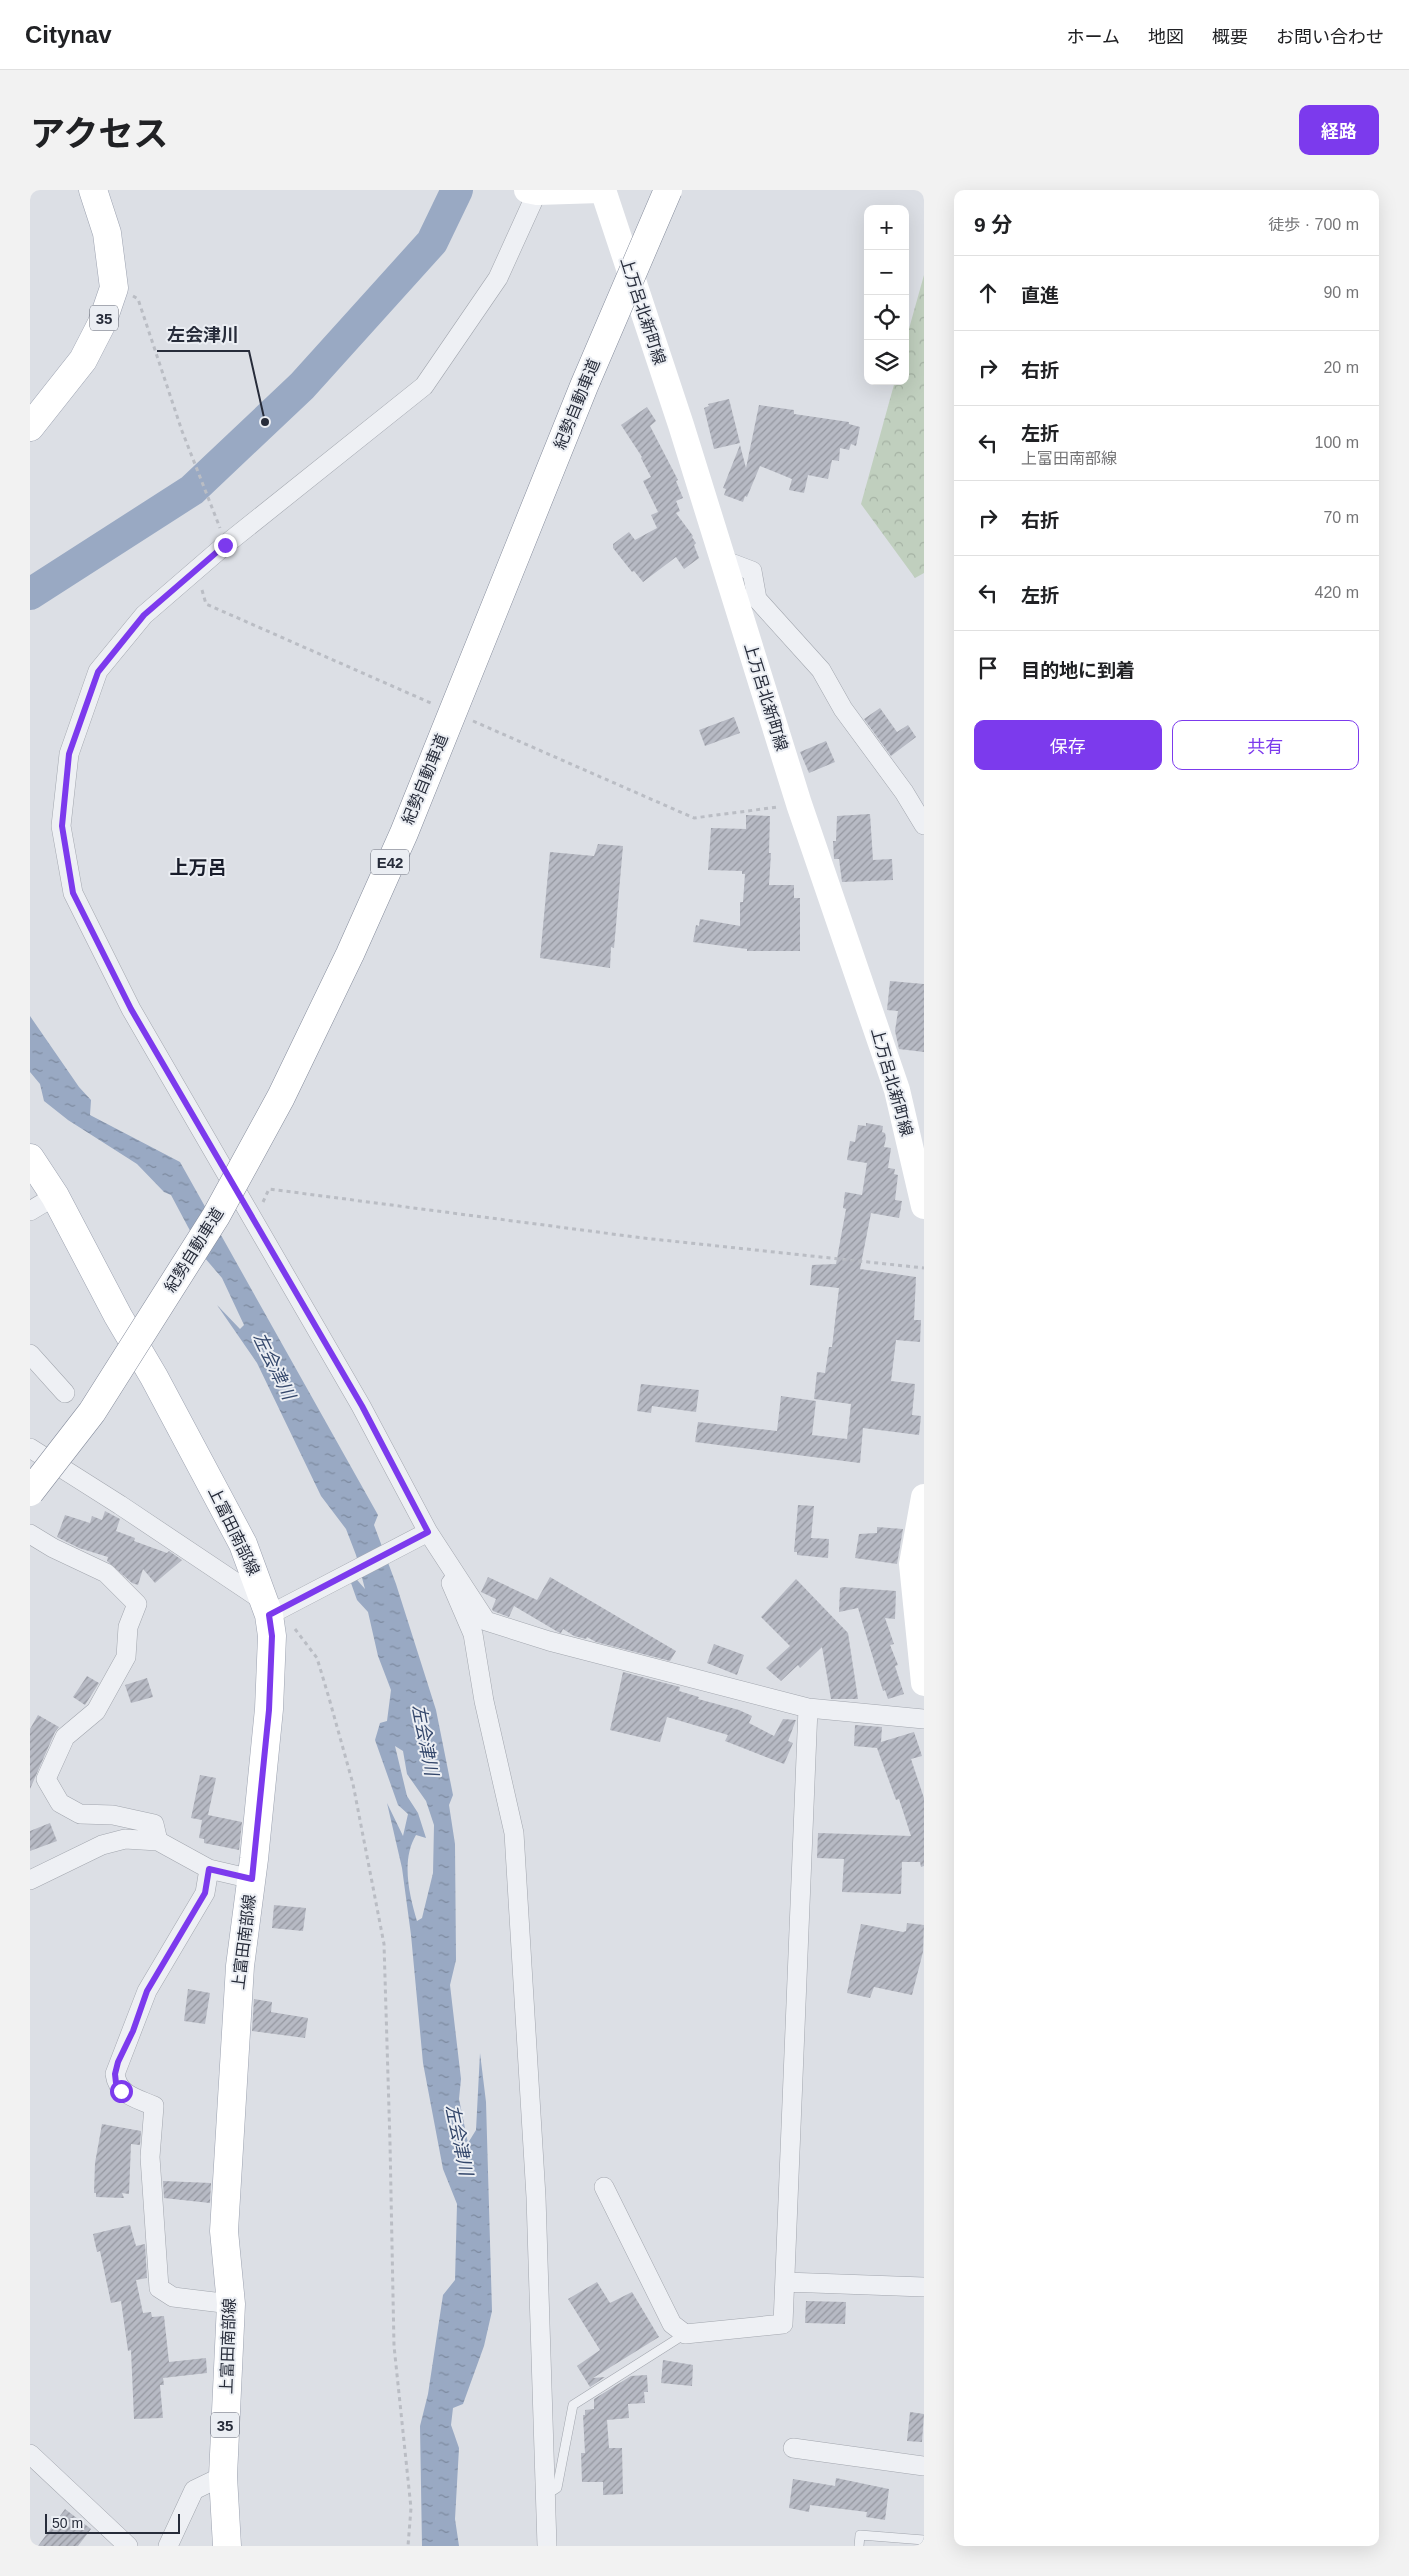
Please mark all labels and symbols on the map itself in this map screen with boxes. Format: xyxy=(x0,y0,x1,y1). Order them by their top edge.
street label: 上万呂北新町線 xyxy=(618,255,668,367)
road number: 35 xyxy=(90,306,118,330)
callout: 左会津川 xyxy=(157,318,249,351)
text: 左会津川 xyxy=(167,325,239,345)
street label: 紀勢自動車道 xyxy=(551,356,603,452)
route end xyxy=(214,534,237,557)
street label: 上万呂北新町線 xyxy=(741,641,791,753)
street label: 紀勢自動車道 xyxy=(399,731,451,827)
road number: E42 xyxy=(371,850,409,874)
district label: 上万呂 xyxy=(169,857,227,878)
street label: 上万呂北新町線 xyxy=(868,1026,916,1138)
street label: 紀勢自動車道 xyxy=(161,1205,227,1295)
water label: 左会津川 xyxy=(249,1329,300,1405)
street label: 上富田南部線 xyxy=(205,1484,263,1578)
water label: 左会津川 xyxy=(408,1703,442,1779)
street label: 上富田南部線 xyxy=(230,1893,258,1991)
route start xyxy=(110,2080,133,2103)
water label: 左会津川 xyxy=(442,2103,477,2179)
street label: 上富田南部線 xyxy=(218,2298,238,2394)
road number: 35 xyxy=(211,2412,239,2438)
scale bar xyxy=(45,2511,180,2534)

